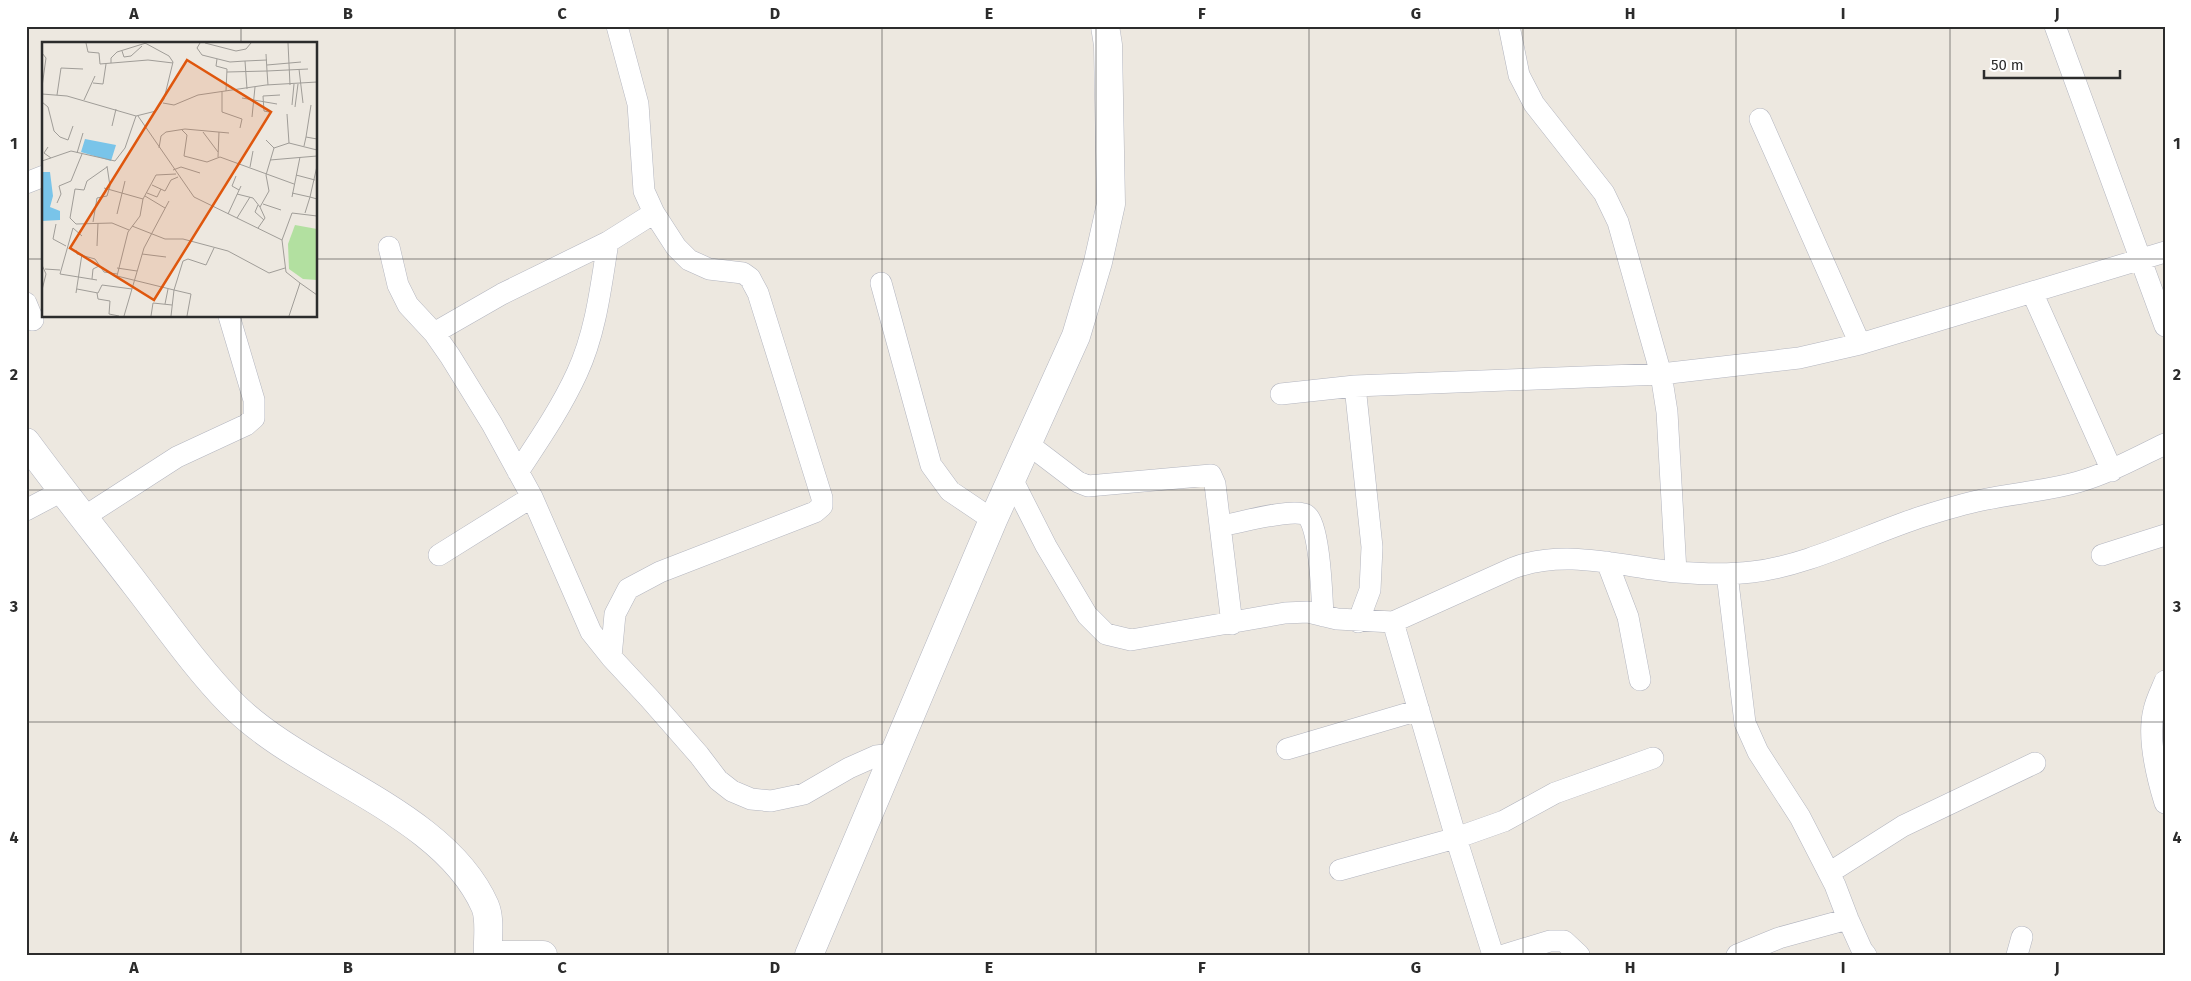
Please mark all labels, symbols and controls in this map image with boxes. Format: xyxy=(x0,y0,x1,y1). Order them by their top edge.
text: A xyxy=(128,4,139,23)
text: B xyxy=(343,4,353,23)
text: C xyxy=(557,4,567,23)
text: D xyxy=(770,4,780,23)
text: E xyxy=(985,4,993,23)
text: F xyxy=(1198,4,1206,23)
text: G xyxy=(1411,4,1421,23)
text: H xyxy=(1625,4,1635,23)
text: I xyxy=(1841,4,1845,23)
text: J xyxy=(2053,4,2060,23)
inset map xyxy=(42,42,318,318)
scale bar xyxy=(1984,48,2120,80)
text: 50 m xyxy=(1991,56,2024,74)
text: 1 xyxy=(10,134,18,153)
text: 1 xyxy=(2173,134,2181,153)
text: 2 xyxy=(10,365,18,384)
text: 2 xyxy=(2173,365,2181,384)
text: 3 xyxy=(9,597,18,616)
text: 3 xyxy=(2172,597,2181,616)
text: 4 xyxy=(9,828,19,847)
text: 4 xyxy=(2172,828,2182,847)
text: A xyxy=(128,958,139,977)
text: B xyxy=(343,958,353,977)
text: C xyxy=(557,958,567,977)
text: D xyxy=(770,958,780,977)
text: E xyxy=(985,958,993,977)
text: F xyxy=(1198,958,1206,977)
text: G xyxy=(1411,958,1421,977)
text: H xyxy=(1625,958,1635,977)
text: I xyxy=(1841,958,1845,977)
text: J xyxy=(2053,958,2060,977)

